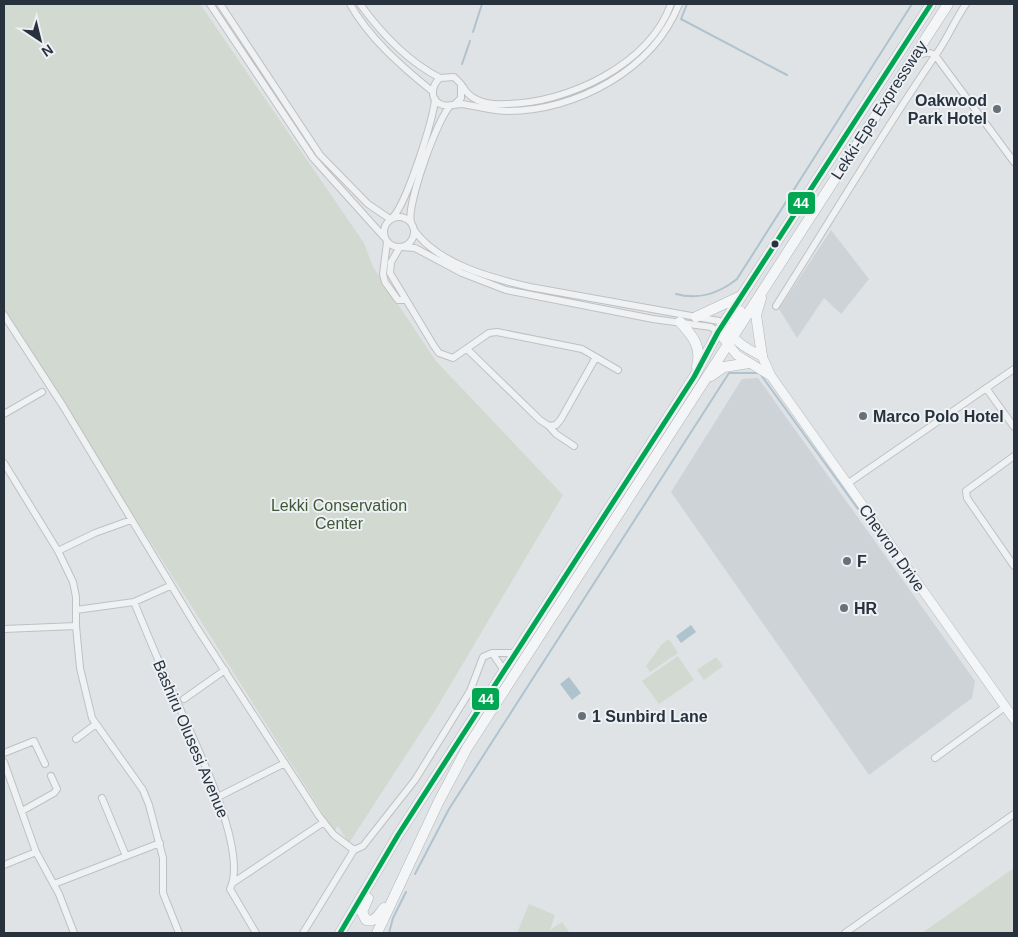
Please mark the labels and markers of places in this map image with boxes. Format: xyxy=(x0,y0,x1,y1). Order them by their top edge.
place label: Oakwood Park Hotel xyxy=(908,92,987,127)
marker: Oakwood Park Hotel xyxy=(991,103,1003,115)
unlabelled marker xyxy=(770,239,780,249)
place label: Marco Polo Hotel xyxy=(873,408,1004,425)
marker: Marco Polo Hotel xyxy=(857,410,869,422)
place label: F xyxy=(857,553,867,570)
marker: F xyxy=(841,555,853,567)
place label: HR xyxy=(854,600,878,617)
marker: HR xyxy=(838,602,850,614)
place label: 1 Sunbird Lane xyxy=(592,708,708,725)
marker: 1 Sunbird Lane xyxy=(576,710,588,722)

